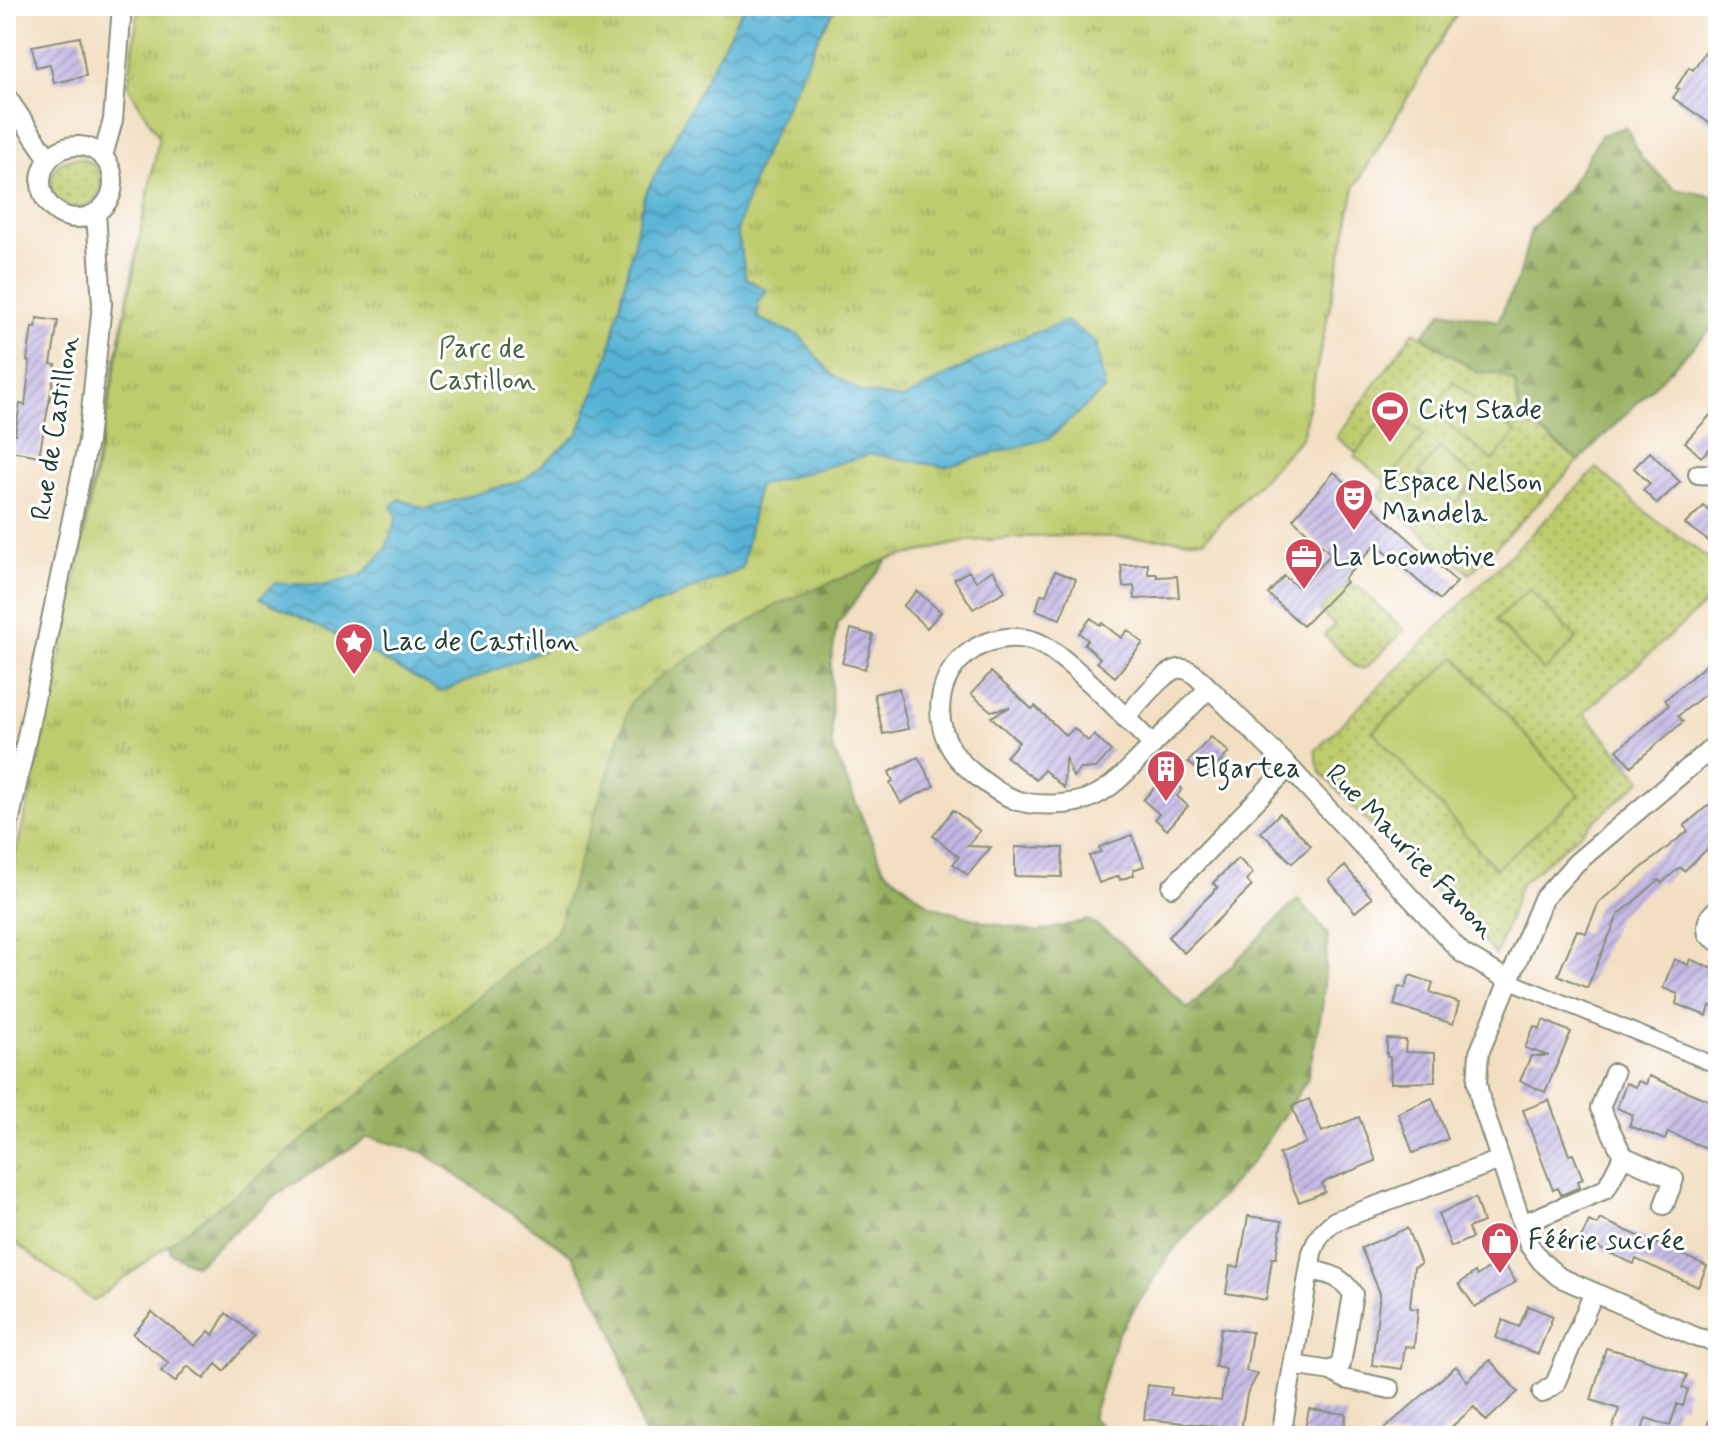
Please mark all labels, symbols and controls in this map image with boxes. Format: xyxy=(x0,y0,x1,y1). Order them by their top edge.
park label: Parc de Castillon xyxy=(428,331,536,400)
street label: Rue de Castillon xyxy=(23,333,89,523)
sports icon: City Stade xyxy=(1369,389,1411,444)
place label: City Stade xyxy=(1418,392,1542,429)
place label: Espace Nelson Mandela xyxy=(1382,464,1542,533)
theatre icon: Espace Nelson Mandela xyxy=(1333,477,1375,532)
office icon: La Locomotive xyxy=(1283,536,1325,591)
place label: La Locomotive xyxy=(1332,539,1496,576)
place icon: Lac de Castillon xyxy=(333,621,375,676)
place label: Lac de Castillon xyxy=(382,624,579,661)
building icon: Elgartea xyxy=(1145,748,1187,803)
place label: Elgartea xyxy=(1194,751,1301,791)
street label: Rue Maurice Fanon xyxy=(1317,756,1503,948)
shop icon: Féérie sucrée xyxy=(1479,1220,1521,1275)
place label: Féérie sucrée xyxy=(1528,1223,1685,1260)

